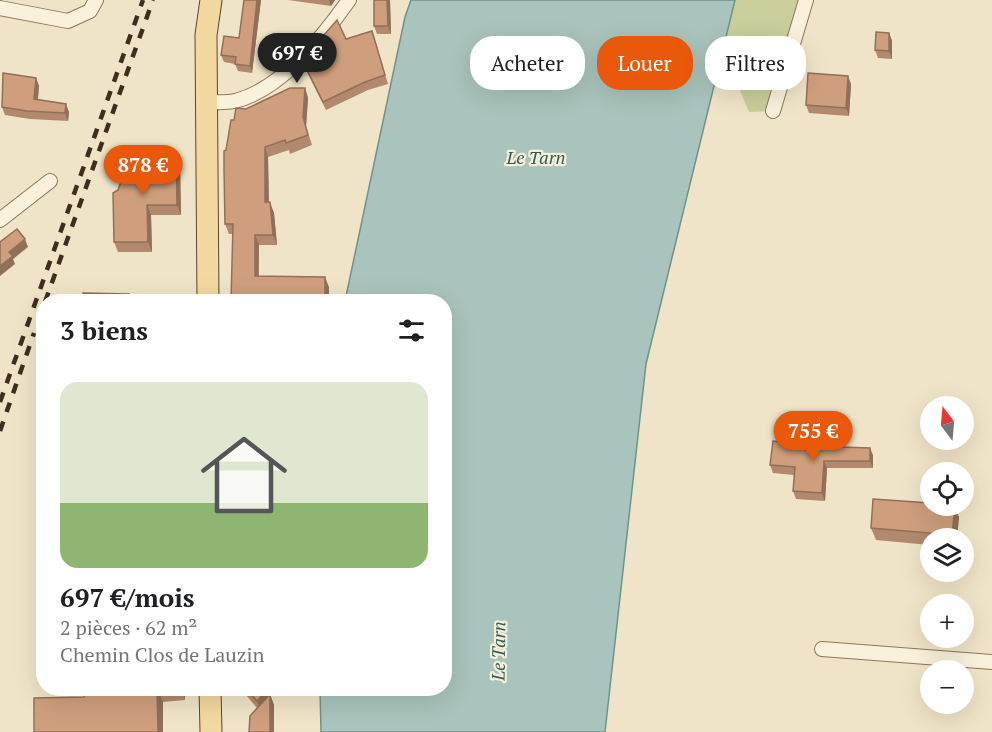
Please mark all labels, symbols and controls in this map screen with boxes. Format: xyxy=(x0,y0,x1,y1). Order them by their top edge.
pin: 697 € xyxy=(255,33,339,84)
chip: Acheter xyxy=(470,36,585,90)
chip: Louer xyxy=(597,36,693,90)
chip: Filtres xyxy=(705,36,806,90)
text: 697 € xyxy=(272,39,322,66)
pin: 878 € xyxy=(101,145,185,196)
water label: Le Tarn xyxy=(505,145,566,169)
text: 878 € xyxy=(118,151,168,178)
text: 3 biens xyxy=(60,313,148,347)
icon: filters xyxy=(395,314,428,347)
north arrow xyxy=(920,396,974,450)
map controls xyxy=(920,396,974,714)
pin: 755 € xyxy=(771,411,855,462)
text: 755 € xyxy=(788,417,838,444)
icon: home xyxy=(190,421,298,529)
button: locate xyxy=(920,462,974,516)
button: layers xyxy=(920,528,974,582)
text: 697 €/mois xyxy=(60,580,195,614)
button: + xyxy=(920,594,974,648)
text: 2 pièces · 62 m² xyxy=(60,614,197,641)
water label: Le Tarn xyxy=(485,621,511,682)
text: Chemin Clos de Lauzin xyxy=(60,641,264,668)
button: − xyxy=(920,660,974,714)

